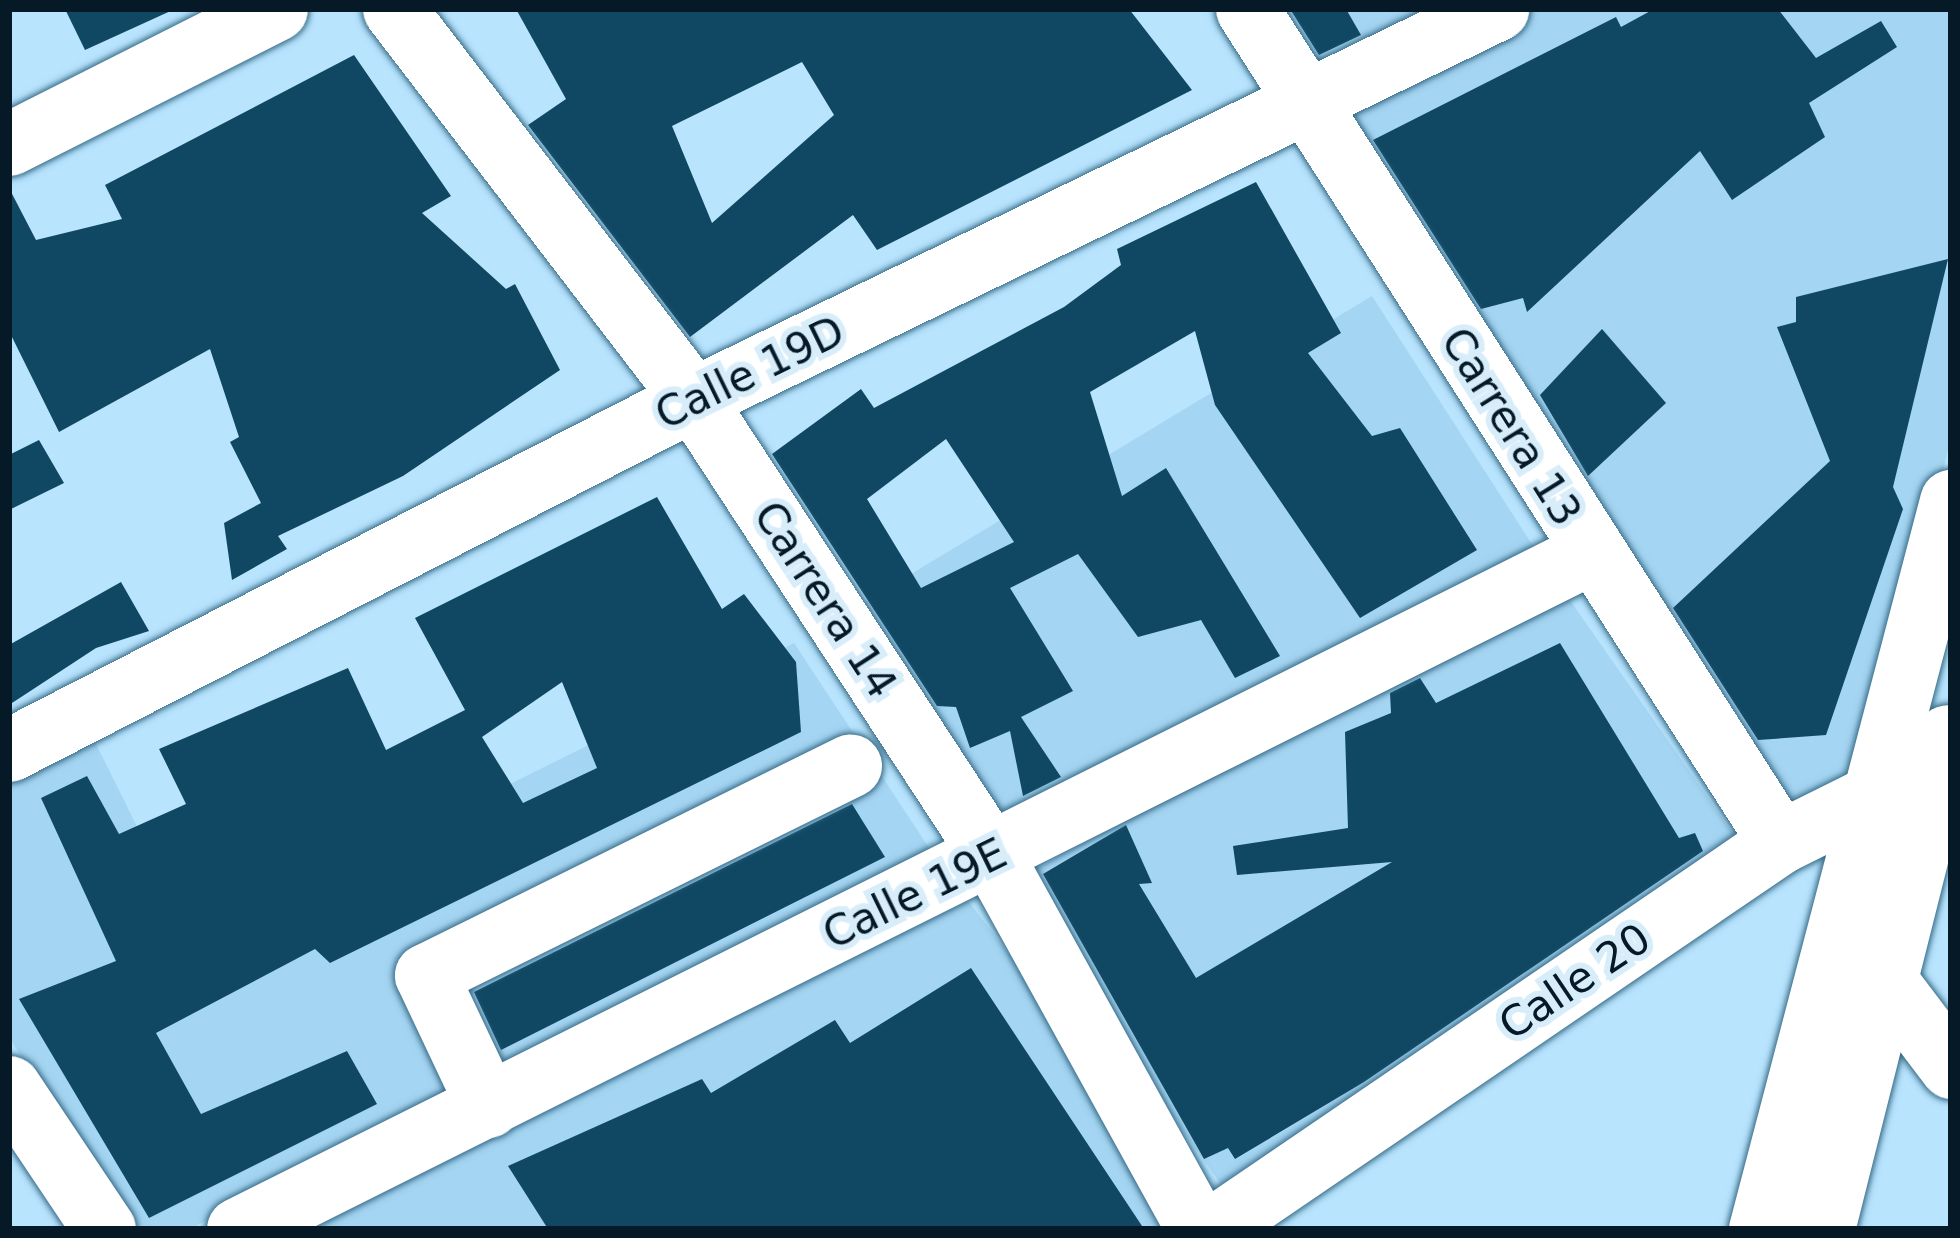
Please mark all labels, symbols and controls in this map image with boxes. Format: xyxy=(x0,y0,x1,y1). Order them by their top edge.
street label: Calle 19D xyxy=(648,306,852,440)
street label: Carrera 13 xyxy=(1430,319,1592,535)
street label: Carrera 14 xyxy=(743,493,907,707)
street label: Calle 19E xyxy=(815,828,1015,960)
street label: Calle 20 xyxy=(1490,913,1660,1051)

